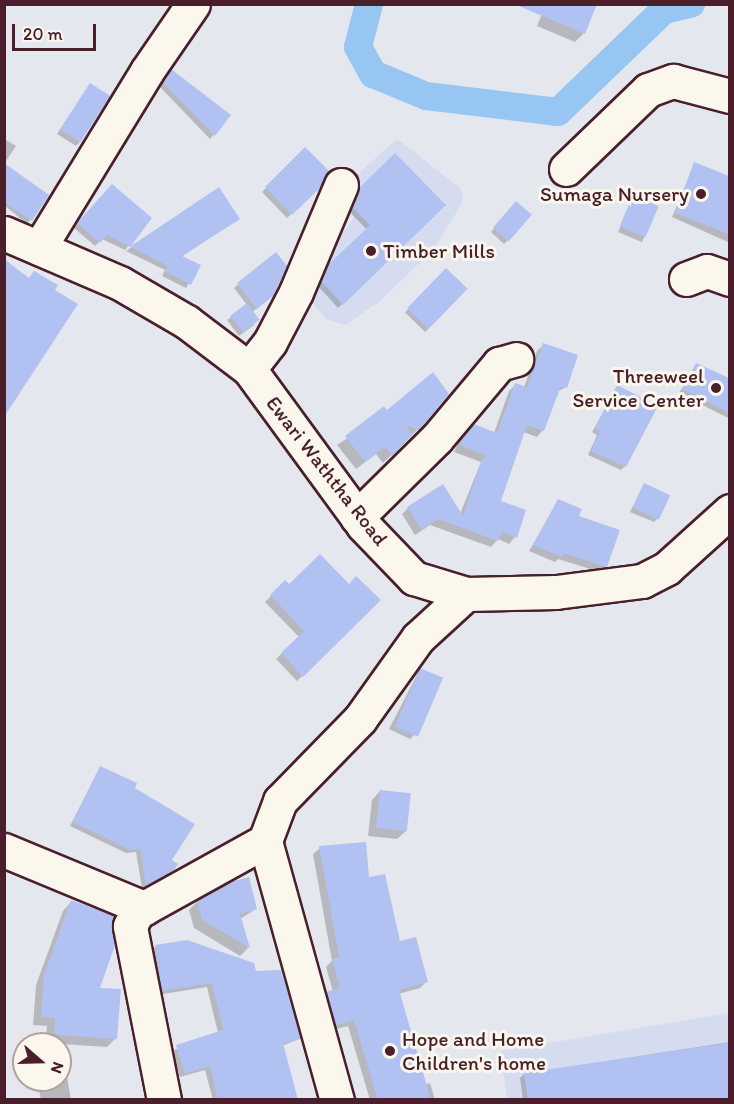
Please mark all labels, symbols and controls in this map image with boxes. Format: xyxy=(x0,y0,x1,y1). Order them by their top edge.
scale bar xyxy=(15,12,99,50)
text: 20 m xyxy=(23,23,63,45)
place label: Sumaga Nursery xyxy=(540,181,689,207)
marker: Sumaga Nursery xyxy=(694,187,708,201)
place label: Timber Mills xyxy=(383,238,495,264)
marker: Timber Mills xyxy=(364,244,378,258)
place label: Threeweel Service Center xyxy=(572,363,704,413)
marker: Threeweel Service Center xyxy=(709,381,723,395)
street label: Ewari Waththa Road xyxy=(261,392,393,550)
place label: Hope and Home Children's home xyxy=(402,1026,546,1076)
north arrow xyxy=(12,1032,72,1092)
marker: Hope and Home Children's home xyxy=(383,1044,397,1058)
text: N xyxy=(47,1059,68,1076)

